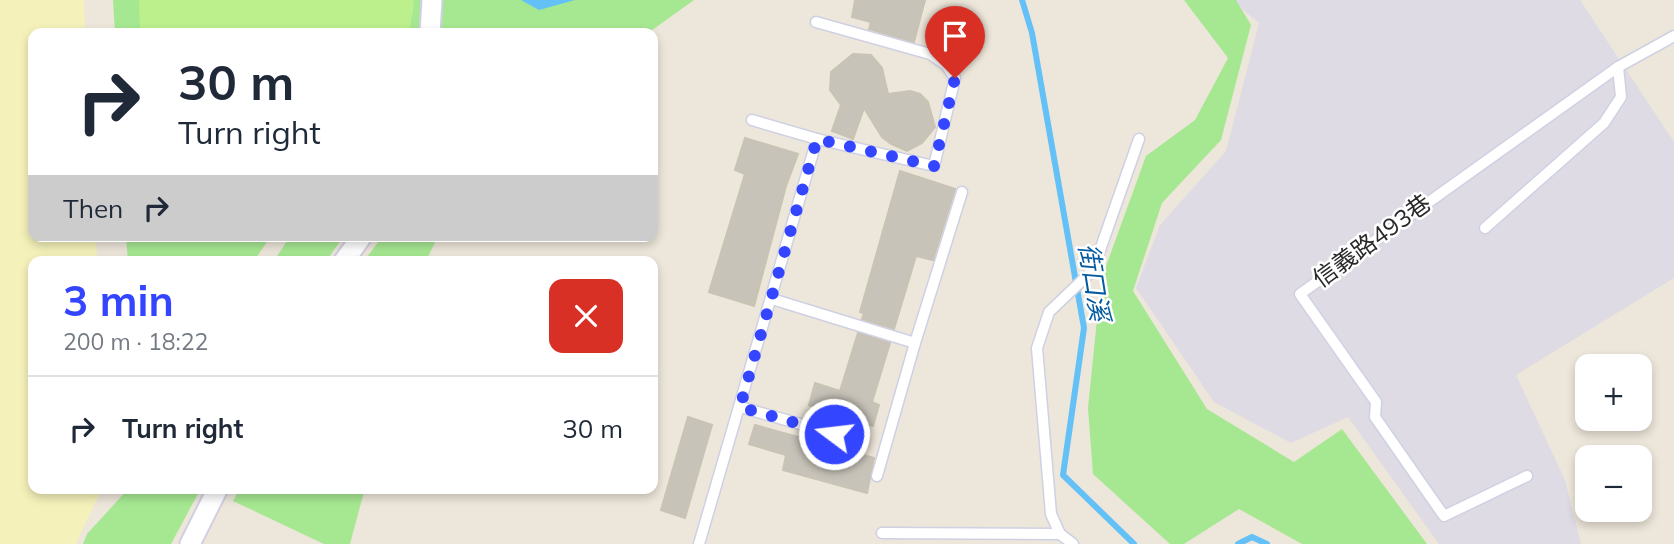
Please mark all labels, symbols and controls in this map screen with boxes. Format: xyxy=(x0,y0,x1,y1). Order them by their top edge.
pin xyxy=(925,6,985,78)
icon: arrive xyxy=(936,17,974,55)
text: 30 m xyxy=(178,51,294,112)
icon: right xyxy=(63,56,154,147)
text: Turn right xyxy=(178,112,321,152)
street label: 信義路493巷 xyxy=(1306,187,1437,293)
icon: right xyxy=(137,189,175,227)
text: Then xyxy=(63,192,123,225)
water label: 街口溪 xyxy=(1072,241,1118,327)
text: 3 min xyxy=(63,274,174,327)
button: close xyxy=(549,279,623,353)
text: 200 m · 18:22 xyxy=(63,327,208,356)
map controls xyxy=(1575,354,1652,522)
button: + xyxy=(1575,354,1652,431)
position arrow xyxy=(797,397,871,471)
icon: right xyxy=(63,410,101,448)
text: Turn right xyxy=(122,412,243,445)
text: 30 m xyxy=(562,412,623,445)
button: − xyxy=(1575,445,1652,522)

